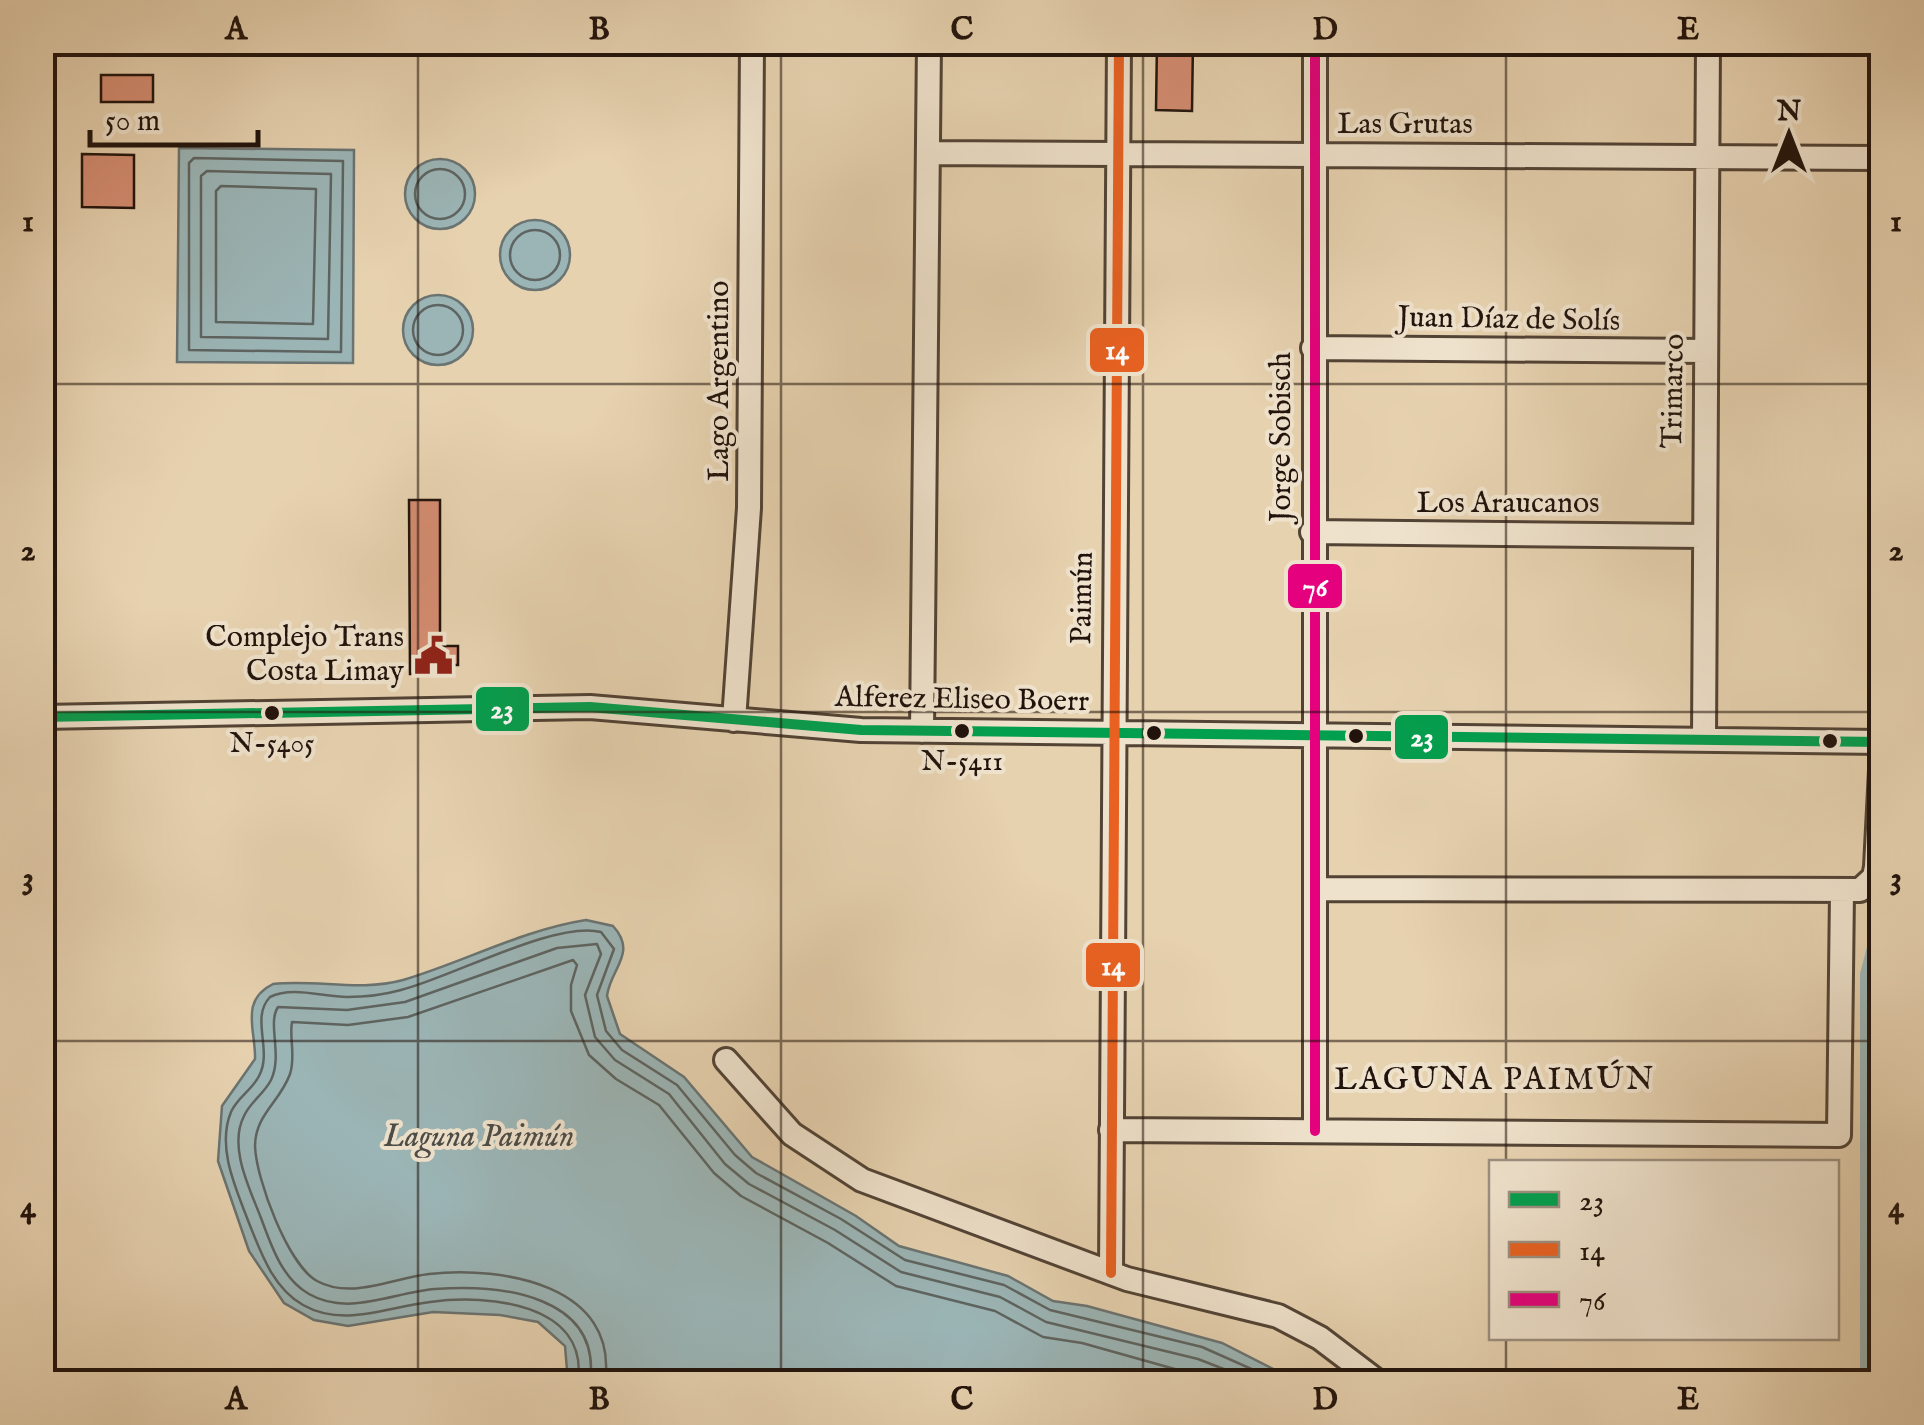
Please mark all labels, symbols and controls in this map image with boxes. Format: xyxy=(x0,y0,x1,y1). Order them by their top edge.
text: A xyxy=(223,10,248,51)
text: B xyxy=(588,10,610,51)
text: C xyxy=(951,10,974,51)
text: D xyxy=(1312,10,1338,51)
text: E xyxy=(1677,10,1699,51)
scale bar xyxy=(90,85,258,147)
north arrow xyxy=(1739,85,1839,185)
text: N xyxy=(1776,95,1801,130)
text: 50 m xyxy=(105,103,160,141)
street label: Las Grutas xyxy=(1337,106,1473,144)
text: 1 xyxy=(22,202,34,243)
text: 1 xyxy=(1890,202,1902,243)
street label: Lago Argentino xyxy=(701,281,739,481)
street label: Juan Díaz de Solís xyxy=(1394,299,1621,341)
line badge: 14 xyxy=(1088,326,1146,374)
street label: Trimarco xyxy=(1654,333,1694,449)
text: 14 xyxy=(1105,334,1129,369)
street label: Jorge Sobisch xyxy=(1263,352,1301,525)
street label: Los Araucanos xyxy=(1416,485,1600,523)
text: 2 xyxy=(20,531,36,572)
text: 2 xyxy=(1888,531,1904,572)
street label: Paimún xyxy=(1063,551,1103,645)
line badge: 76 xyxy=(1286,562,1344,610)
text: 76 xyxy=(1303,571,1329,606)
place label: Complejo Trans Costa Limay xyxy=(205,619,404,691)
public building icon: Complejo Trans Costa Limay xyxy=(413,634,455,676)
street label: Alferez Eliseo Boerr xyxy=(834,679,1089,721)
line badge: 23 xyxy=(474,685,531,733)
text: 23 xyxy=(490,693,514,728)
marker: N-5405 xyxy=(262,703,282,723)
line badge: 23 xyxy=(1393,713,1450,761)
marker: N-5411 xyxy=(952,721,972,741)
text: 23 xyxy=(1410,721,1434,756)
unlabelled marker xyxy=(1144,723,1164,743)
unlabelled marker xyxy=(1346,726,1366,746)
place label: N-5405 xyxy=(230,727,314,762)
unlabelled marker xyxy=(1820,731,1840,751)
place label: N-5411 xyxy=(921,745,1003,780)
text: 3 xyxy=(22,859,34,900)
text: 3 xyxy=(1890,859,1902,900)
line badge: 14 xyxy=(1084,941,1142,989)
text: 14 xyxy=(1101,950,1125,985)
district label: LAGUNA PAIMÚN xyxy=(1334,1059,1656,1101)
water label: Laguna Paimún xyxy=(383,1117,574,1158)
legend xyxy=(1489,1160,1839,1340)
text: 23 xyxy=(1579,1183,1604,1221)
text: 4 xyxy=(20,1188,36,1229)
text: 4 xyxy=(1888,1188,1904,1229)
text: 14 xyxy=(1579,1233,1605,1271)
text: 76 xyxy=(1579,1283,1607,1321)
text: A xyxy=(223,1380,248,1421)
text: B xyxy=(588,1380,610,1421)
text: C xyxy=(951,1380,974,1421)
text: D xyxy=(1312,1380,1338,1421)
text: E xyxy=(1677,1380,1699,1421)

